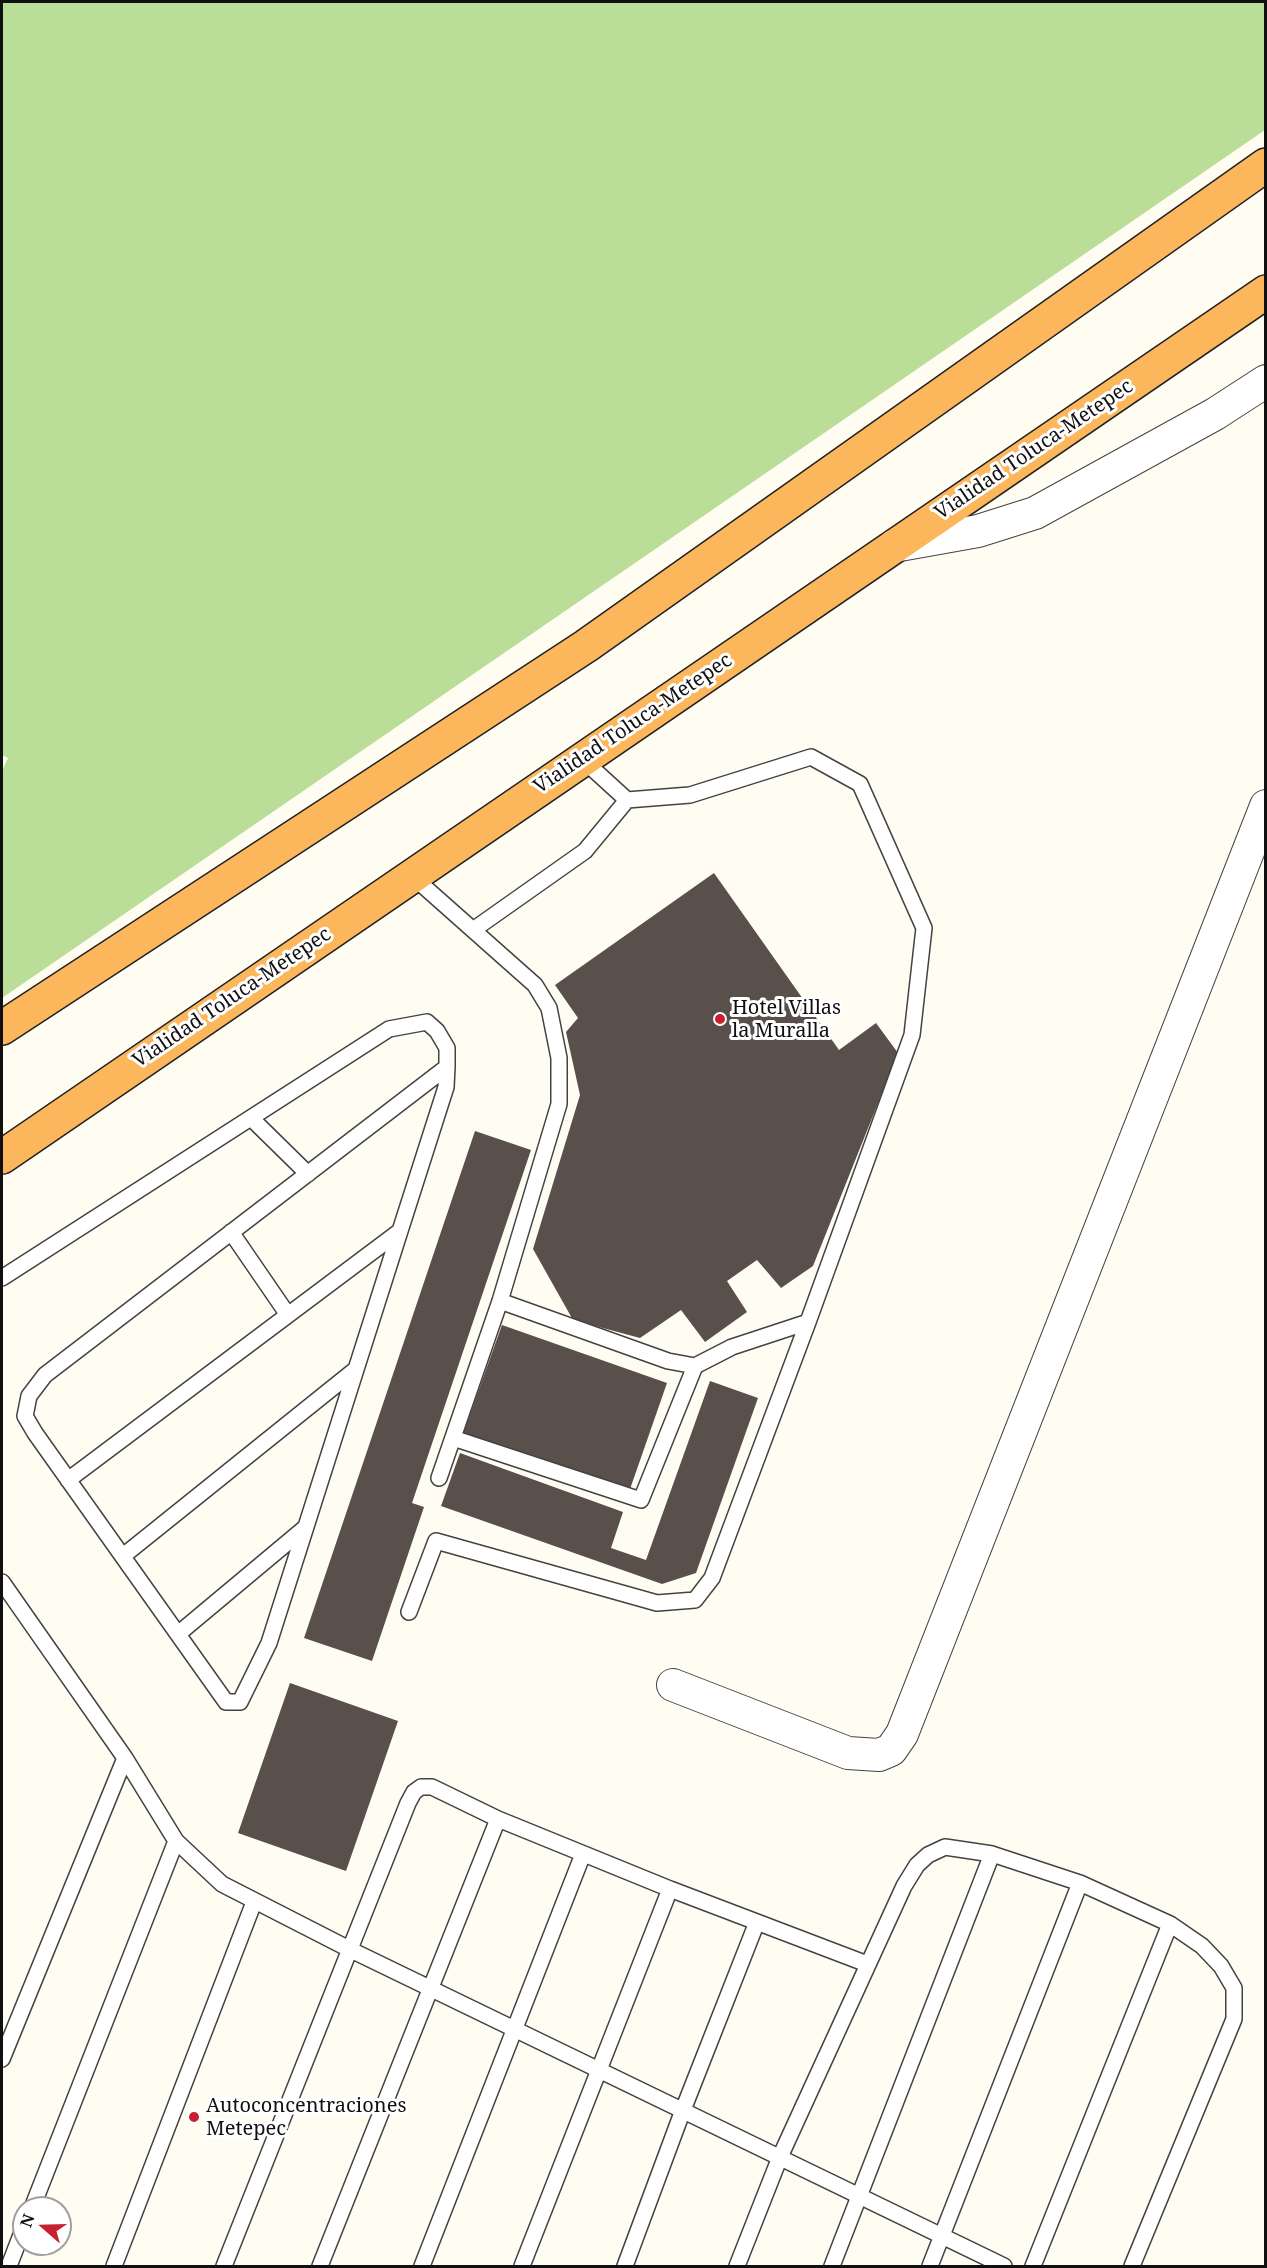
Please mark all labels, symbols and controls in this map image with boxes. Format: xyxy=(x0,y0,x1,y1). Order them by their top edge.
street label: Vialidad Toluca-Metepec xyxy=(930,375,1138,525)
street label: Vialidad Toluca-Metepec xyxy=(529,649,737,799)
street label: Vialidad Toluca-Metepec xyxy=(128,923,336,1073)
place label: Hotel Villas la Muralla xyxy=(732,996,841,1043)
marker: Hotel Villas la Muralla xyxy=(713,1012,727,1026)
place label: Autoconcentraciones Metepec xyxy=(206,2094,406,2141)
marker: Autoconcentraciones Metepec xyxy=(187,2110,201,2124)
north arrow xyxy=(12,2196,72,2256)
text: N xyxy=(14,2211,39,2230)

